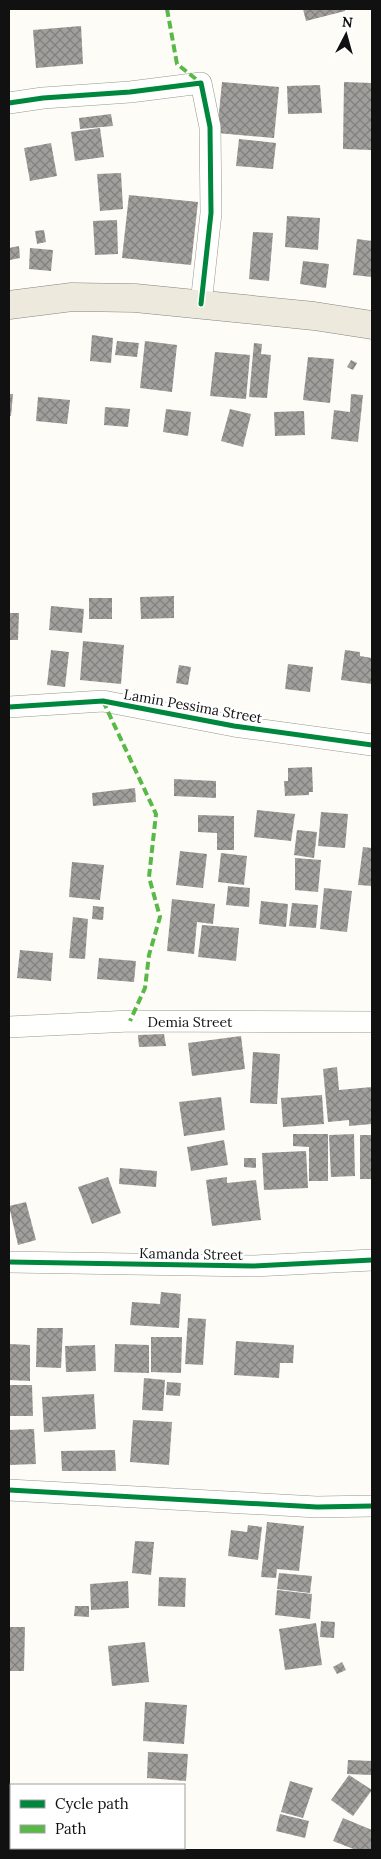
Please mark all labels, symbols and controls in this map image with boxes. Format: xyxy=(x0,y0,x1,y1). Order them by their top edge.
north arrow xyxy=(321,10,371,60)
text: N xyxy=(341,13,354,32)
street label: Lamin Pessima Street xyxy=(122,685,264,727)
street label: Demia Street xyxy=(147,1013,233,1031)
street label: Kamanda Street xyxy=(139,1244,244,1264)
legend xyxy=(10,1784,185,1849)
text: Cycle path xyxy=(55,1794,129,1813)
text: Path xyxy=(55,1819,86,1838)

